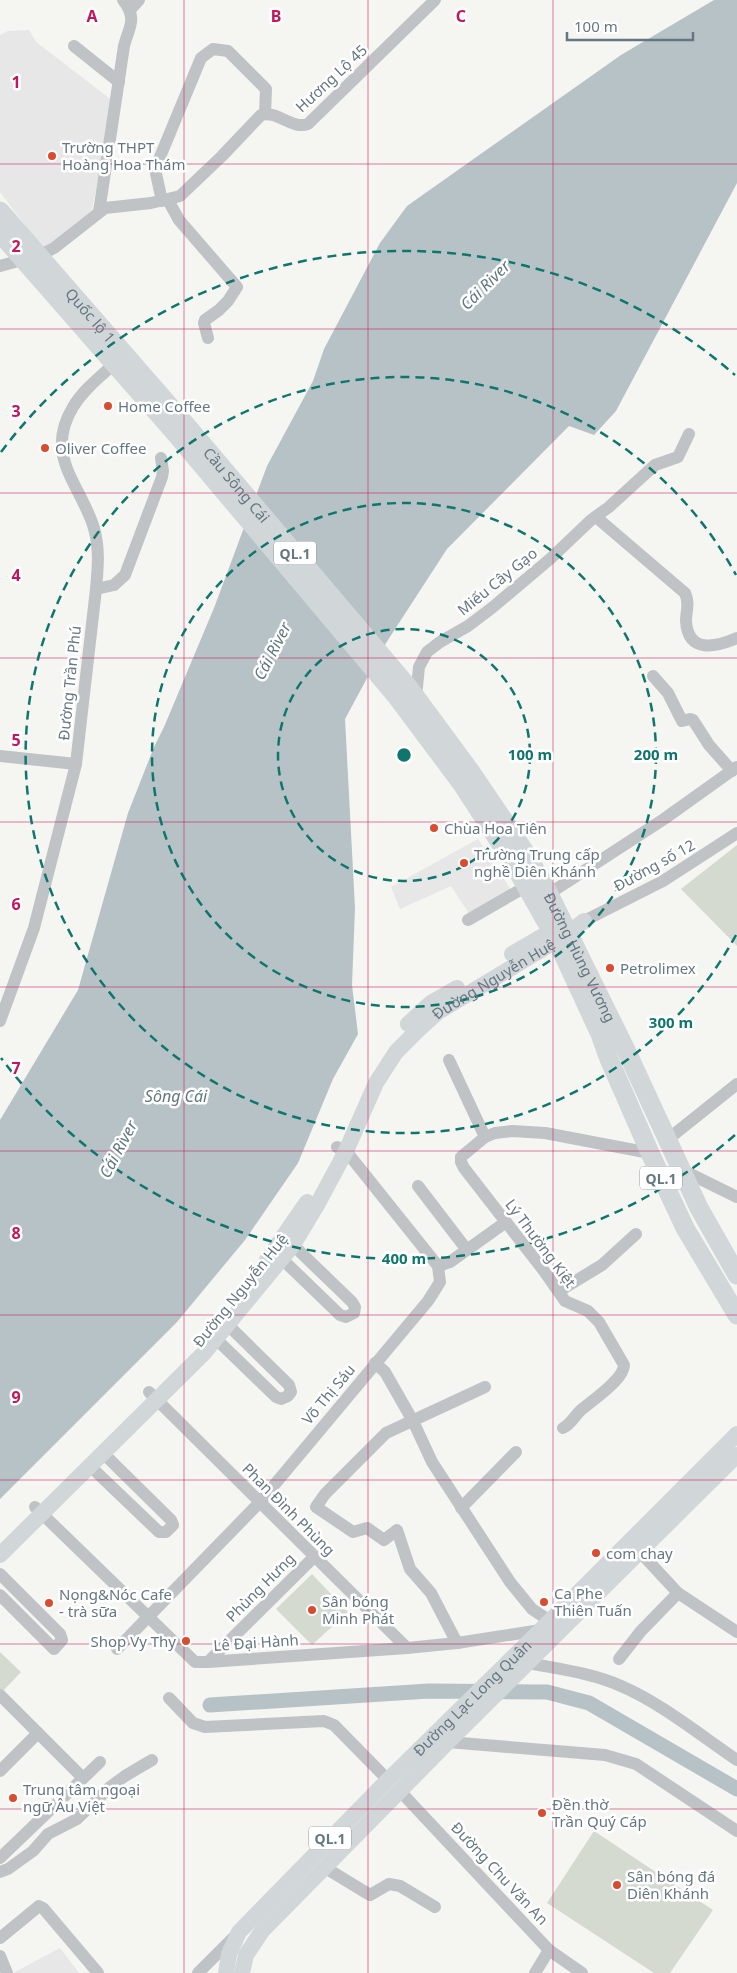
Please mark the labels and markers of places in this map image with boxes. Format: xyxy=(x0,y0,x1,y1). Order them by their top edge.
place label: Trường THPT Hoàng Hoa Thám xyxy=(62,137,186,174)
marker: Trường THPT Hoàng Hoa Thám xyxy=(46,150,58,162)
place label: Home Coffee xyxy=(118,396,210,416)
marker: Home Coffee xyxy=(102,400,114,412)
place label: Oliver Coffee xyxy=(55,438,146,458)
marker: Oliver Coffee xyxy=(39,442,51,454)
centre of rings xyxy=(395,746,413,764)
place label: Chùa Hoa Tiên xyxy=(444,818,547,838)
marker: Chùa Hoa Tiên xyxy=(428,822,440,834)
place label: Trường Trung cấp nghề Diên Khánh xyxy=(474,844,600,881)
marker: Trường Trung cấp nghề Diên Khánh xyxy=(458,857,470,869)
place label: Petrolimex xyxy=(620,958,696,978)
marker: Petrolimex xyxy=(604,962,616,974)
place label: com chay xyxy=(606,1543,673,1563)
marker: com chay xyxy=(590,1547,602,1559)
place label: Ca Phe Thiên Tuấn xyxy=(554,1583,632,1620)
place label: Nọng&Nóc Cafe - trà sữa xyxy=(59,1584,172,1621)
place label: Sân bóng Minh Phát xyxy=(322,1591,395,1628)
marker: Ca Phe Thiên Tuấn xyxy=(538,1596,550,1608)
marker: Nọng&Nóc Cafe - trà sữa xyxy=(43,1597,55,1609)
marker: Sân bóng Minh Phát xyxy=(306,1604,318,1616)
place label: Shop Vy Thy xyxy=(90,1631,176,1651)
marker: Shop Vy Thy xyxy=(180,1635,192,1647)
place label: Trung tâm ngoại ngữ Âu Việt xyxy=(23,1779,140,1816)
marker: Trung tâm ngoại ngữ Âu Việt xyxy=(7,1792,19,1804)
place label: Đền thờ Trần Quý Cáp xyxy=(552,1794,647,1831)
marker: Đền thờ Trần Quý Cáp xyxy=(536,1807,548,1819)
place label: Sân bóng đá Diên Khánh xyxy=(627,1866,715,1903)
marker: Sân bóng đá Diên Khánh xyxy=(611,1879,623,1891)

